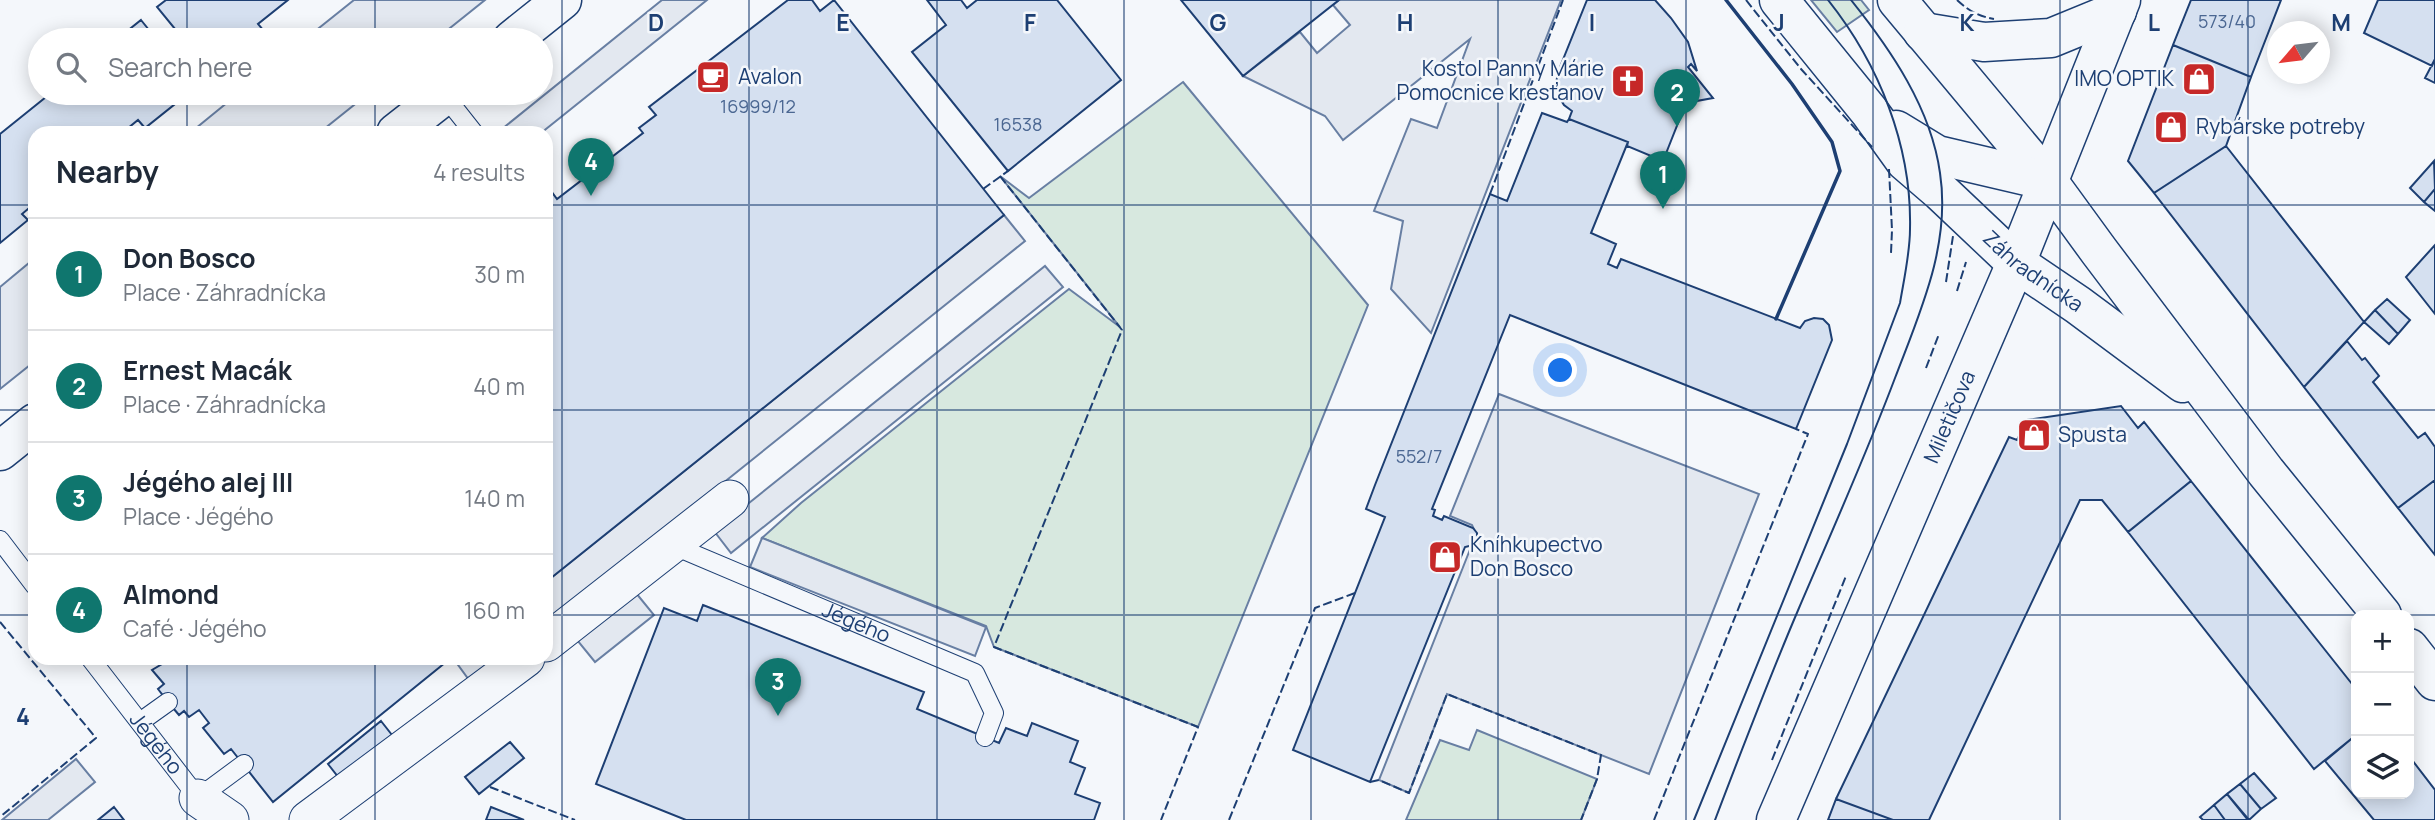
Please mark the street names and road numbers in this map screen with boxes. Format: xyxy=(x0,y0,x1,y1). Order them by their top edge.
street label: Záhradnícka xyxy=(1977,224,2089,318)
street label: Miletičova xyxy=(1917,366,1981,467)
street label: Jégého xyxy=(818,595,895,649)
street label: Jégého xyxy=(124,706,190,780)

